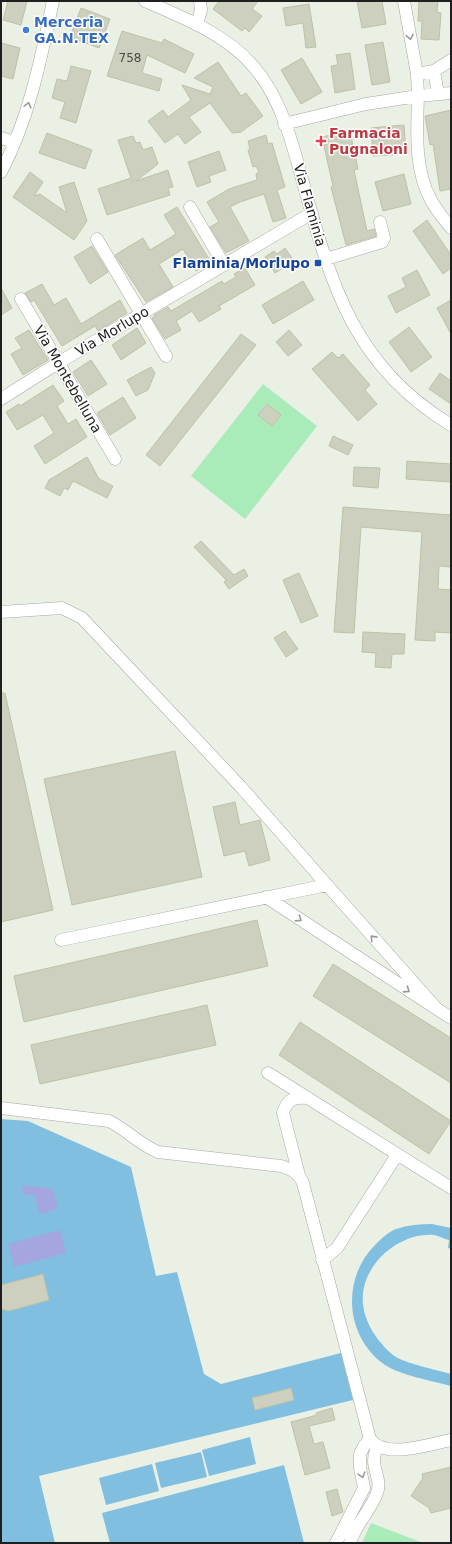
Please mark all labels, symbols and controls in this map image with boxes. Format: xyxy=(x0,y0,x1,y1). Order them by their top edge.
place label: Merceria GA.N.TEX xyxy=(34,14,109,46)
marker: Merceria GA.N.TEX xyxy=(21,25,31,35)
one-way arrow xyxy=(405,34,414,41)
house number: 758 xyxy=(119,51,141,65)
one-way arrow xyxy=(23,102,32,109)
place label: Farmacia Pugnaloni xyxy=(329,125,408,157)
marker: Farmacia Pugnaloni xyxy=(316,136,326,146)
street label: Via Flaminia xyxy=(291,162,329,248)
place label: Flaminia/Morlupo xyxy=(173,255,310,271)
marker: Flaminia/Morlupo xyxy=(313,258,323,268)
street label: Via Morlupo xyxy=(72,303,152,359)
street label: Via Montebelluna xyxy=(31,322,105,436)
one-way arrow xyxy=(295,914,302,921)
one-way arrow xyxy=(371,935,378,943)
one-way arrow xyxy=(403,985,410,992)
one-way arrow xyxy=(357,1471,366,1478)

